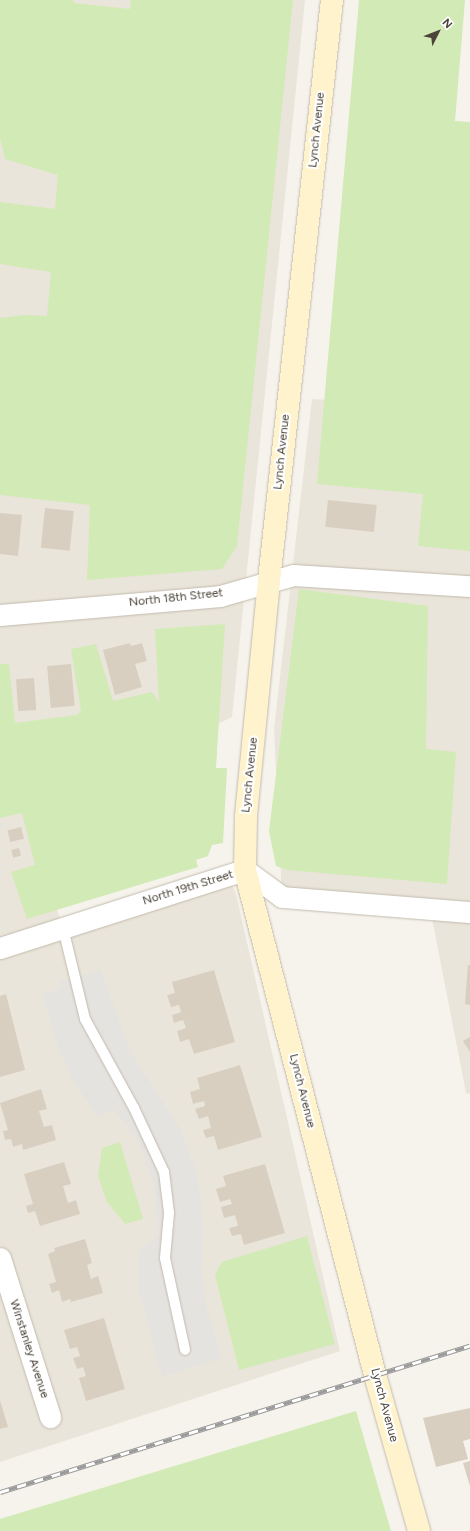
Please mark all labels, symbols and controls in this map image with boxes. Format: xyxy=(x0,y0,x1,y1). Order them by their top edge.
north arrow xyxy=(418,12,458,52)
text: N xyxy=(440,16,455,31)
street label: Lynch Avenue xyxy=(306,91,328,169)
street label: Lynch Avenue xyxy=(271,413,293,491)
street label: North 18th Street xyxy=(128,586,224,610)
street label: Lynch Avenue xyxy=(239,736,261,814)
street label: North 19th Street xyxy=(141,867,235,909)
street label: Lynch Avenue xyxy=(286,1052,318,1130)
street label: Winstanley Avenue xyxy=(6,1298,52,1400)
street label: Lynch Avenue xyxy=(367,1366,401,1444)

